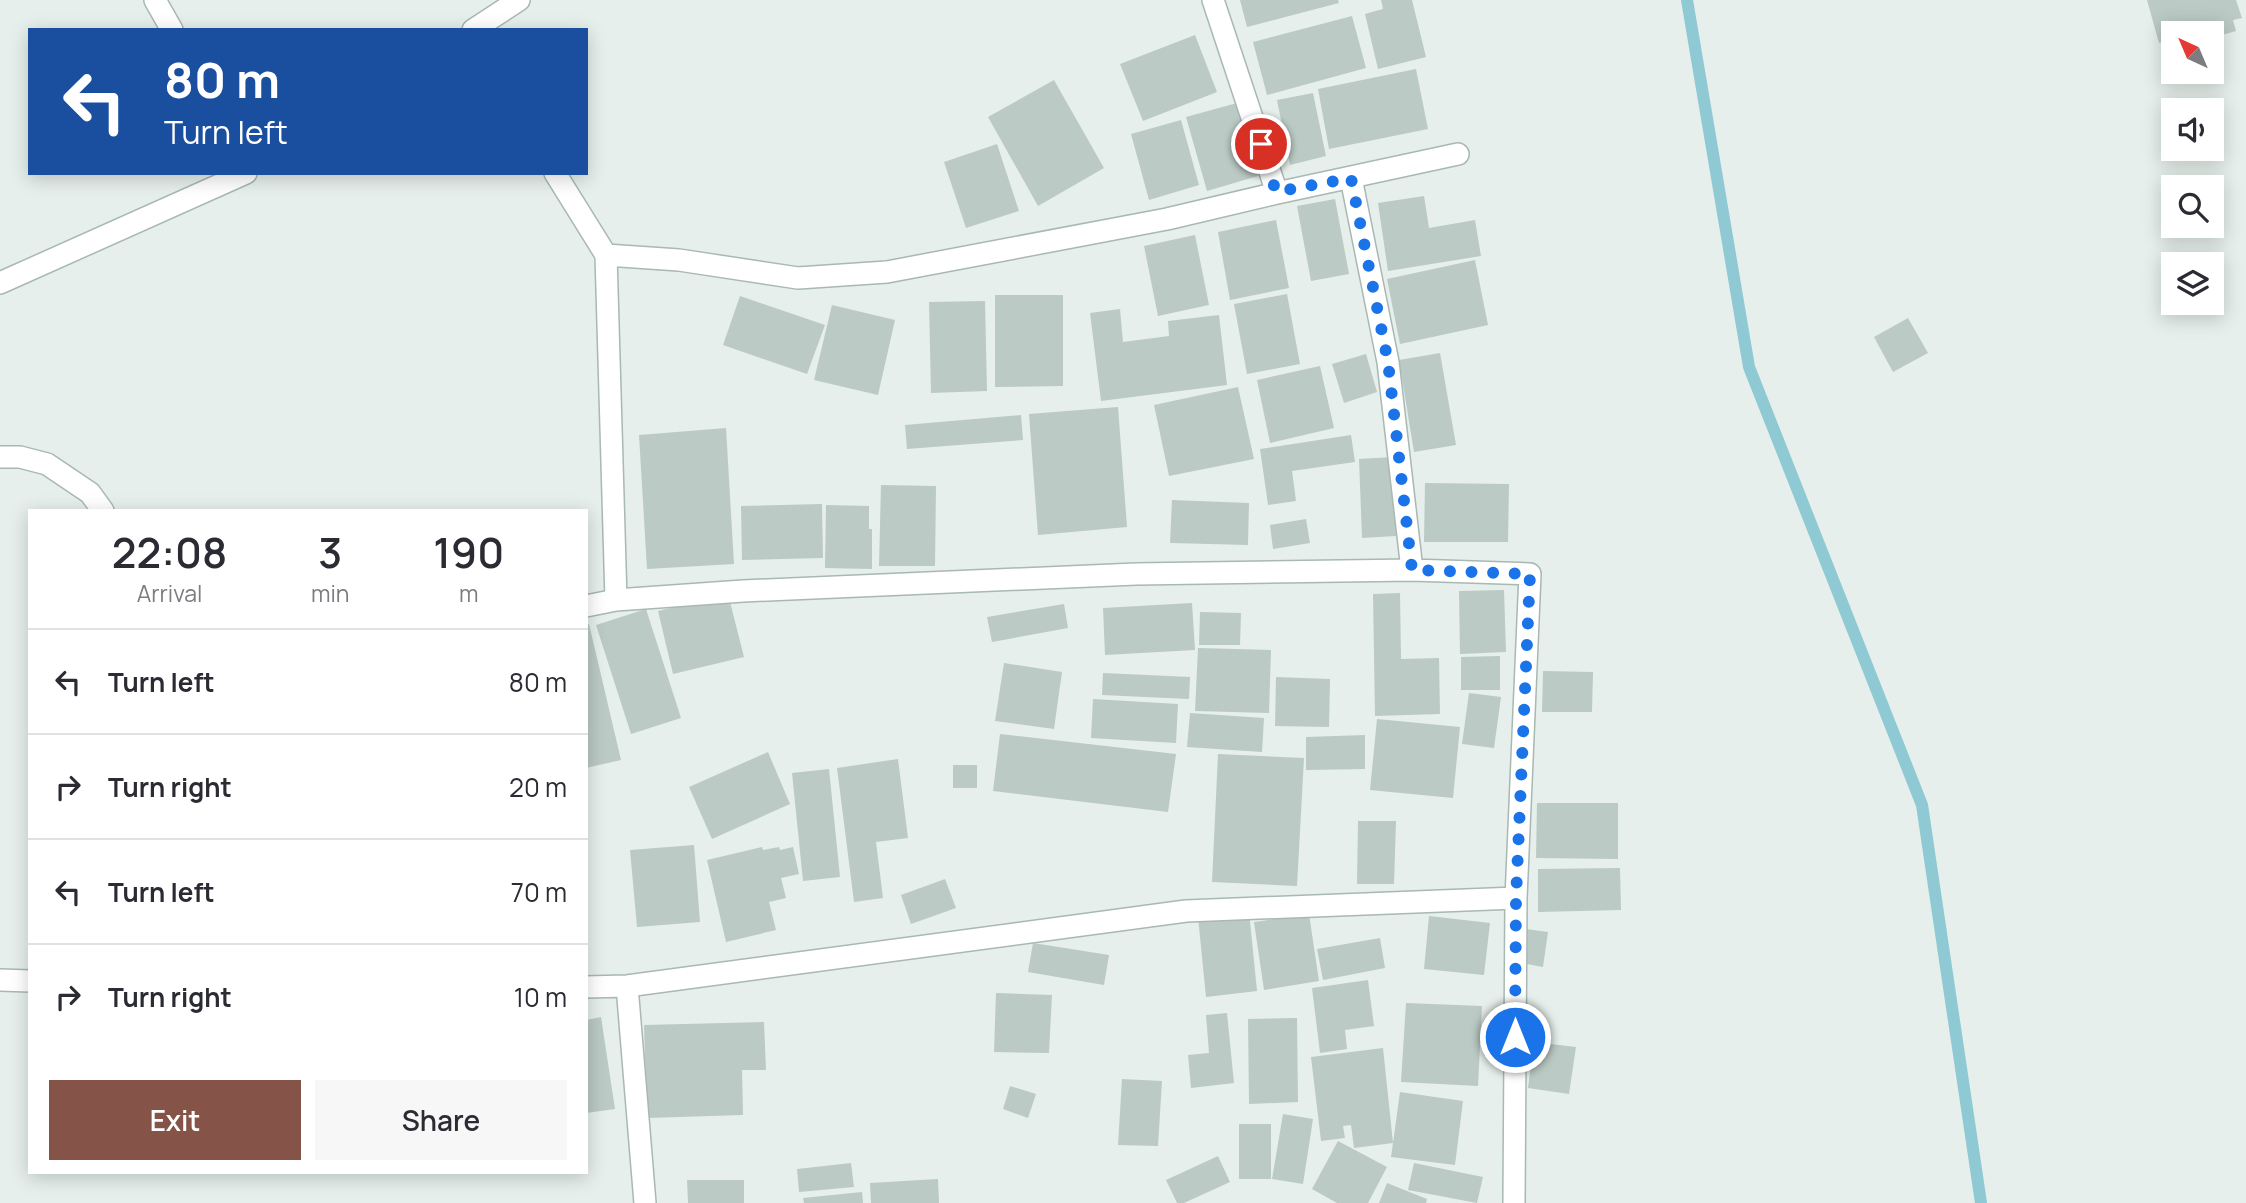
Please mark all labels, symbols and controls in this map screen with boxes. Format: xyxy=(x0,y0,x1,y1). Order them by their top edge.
north arrow xyxy=(2161,21,2224,84)
map controls xyxy=(2161,21,2224,315)
text: 80 m xyxy=(164,46,280,113)
icon: left xyxy=(49,56,140,147)
button: sound xyxy=(2161,98,2224,161)
text: Turn left xyxy=(164,110,288,154)
pin xyxy=(1231,114,1291,174)
icon: arrive xyxy=(1242,125,1280,163)
button: search xyxy=(2161,175,2224,238)
button: layers xyxy=(2161,252,2224,315)
text: 22:08 xyxy=(112,523,227,581)
text: 3 xyxy=(318,523,342,581)
text: 190 xyxy=(433,523,504,581)
text: Arrival xyxy=(137,577,202,609)
text: min xyxy=(311,577,350,609)
text: m xyxy=(459,577,479,609)
icon: left xyxy=(49,663,87,701)
text: Turn left xyxy=(108,664,215,700)
text: 80 m xyxy=(509,664,567,700)
icon: right xyxy=(49,768,87,806)
text: Turn right xyxy=(108,769,232,805)
text: 20 m xyxy=(509,769,567,805)
icon: left xyxy=(49,873,87,911)
text: Turn left xyxy=(108,874,215,910)
text: 70 m xyxy=(511,874,567,910)
icon: right xyxy=(49,978,87,1016)
text: Turn right xyxy=(108,979,232,1015)
text: 10 m xyxy=(514,979,567,1015)
position arrow xyxy=(1478,1000,1552,1074)
button: Exit xyxy=(49,1080,301,1160)
button: Share xyxy=(315,1080,567,1160)

